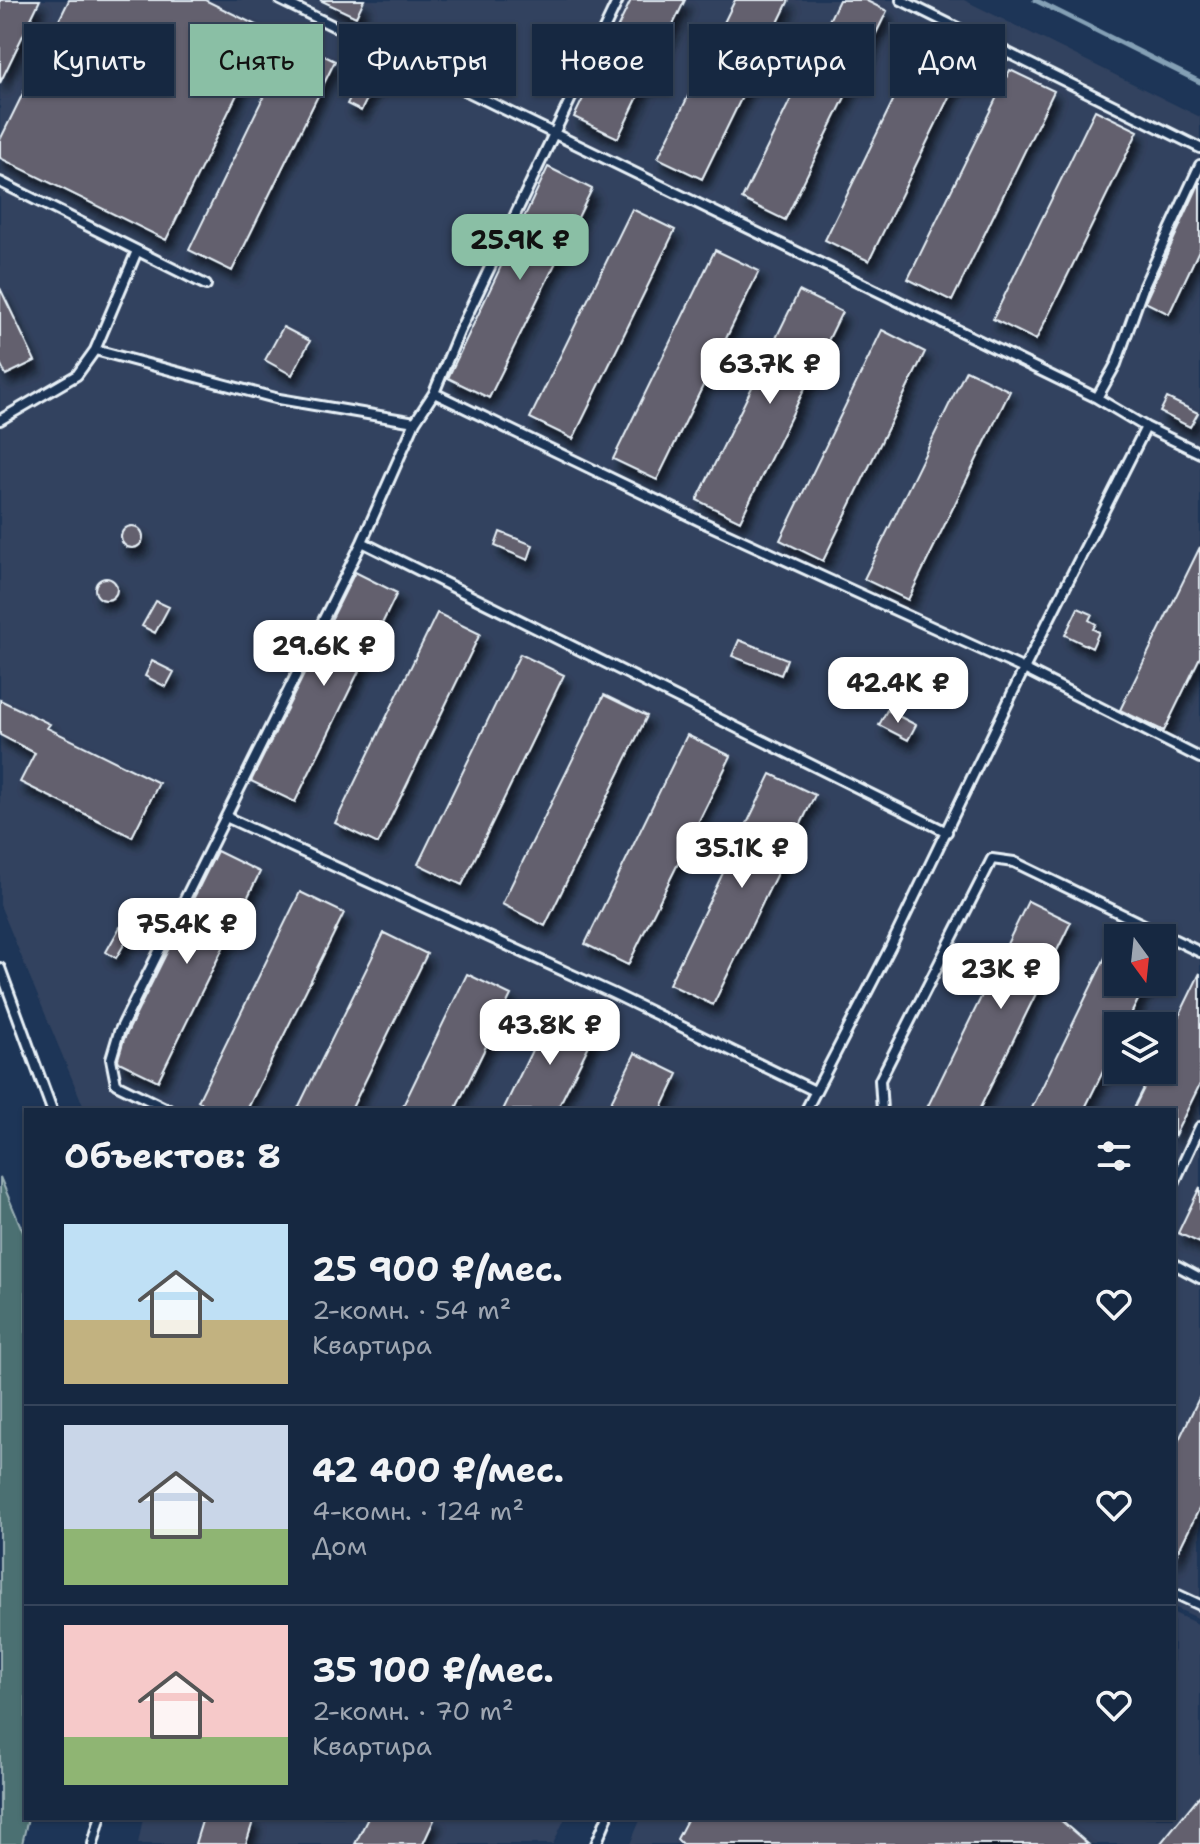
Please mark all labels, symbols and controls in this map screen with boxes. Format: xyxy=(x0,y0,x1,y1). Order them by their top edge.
chip: Купить xyxy=(24,24,174,96)
chip: Снять xyxy=(190,24,323,96)
chip: Фильтры xyxy=(339,24,516,96)
chip: Новое xyxy=(532,24,673,96)
chip: Квартира xyxy=(689,24,874,96)
chip: Дом xyxy=(890,24,1005,96)
pin: 25.9K ₽ xyxy=(446,214,594,282)
text: 25.9K ₽ xyxy=(470,222,570,257)
pin: 63.7K ₽ xyxy=(696,338,844,406)
text: 63.7K ₽ xyxy=(719,346,821,381)
pin: 29.6K ₽ xyxy=(250,620,398,688)
text: 29.6K ₽ xyxy=(271,628,377,663)
pin: 42.4K ₽ xyxy=(824,657,972,725)
text: 42.4K ₽ xyxy=(846,665,950,700)
pin: 35.1K ₽ xyxy=(668,822,816,890)
text: 35.1K ₽ xyxy=(694,830,790,865)
pin: 75.4K ₽ xyxy=(113,898,261,966)
text: 75.4K ₽ xyxy=(136,906,238,941)
north arrow xyxy=(1104,924,1176,996)
map controls xyxy=(1104,924,1176,1084)
pin: 23K ₽ xyxy=(945,943,1057,1011)
text: 23K ₽ xyxy=(961,951,1041,986)
pin: 43.8K ₽ xyxy=(476,999,624,1067)
text: 43.8K ₽ xyxy=(498,1007,602,1042)
button: layers xyxy=(1104,1012,1176,1084)
text: Объектов: 8 xyxy=(64,1133,281,1179)
icon: filters xyxy=(1092,1134,1136,1178)
text: 25 900 ₽/мес. xyxy=(312,1246,563,1292)
icon: home xyxy=(128,1256,224,1352)
icon: heart xyxy=(1092,1282,1136,1326)
text: 2-комн. · 54 m² xyxy=(312,1292,512,1327)
text: Квартира xyxy=(312,1327,432,1362)
text: 42 400 ₽/мес. xyxy=(312,1447,564,1493)
icon: home xyxy=(128,1457,224,1553)
icon: heart xyxy=(1092,1483,1136,1527)
text: 4-комн. · 124 m² xyxy=(312,1493,524,1528)
text: Дом xyxy=(312,1528,367,1563)
text: 35 100 ₽/мес. xyxy=(312,1647,554,1693)
icon: home xyxy=(128,1657,224,1753)
icon: heart xyxy=(1092,1683,1136,1727)
text: 2-комн. · 70 m² xyxy=(312,1693,514,1728)
text: Квартира xyxy=(312,1728,432,1763)

